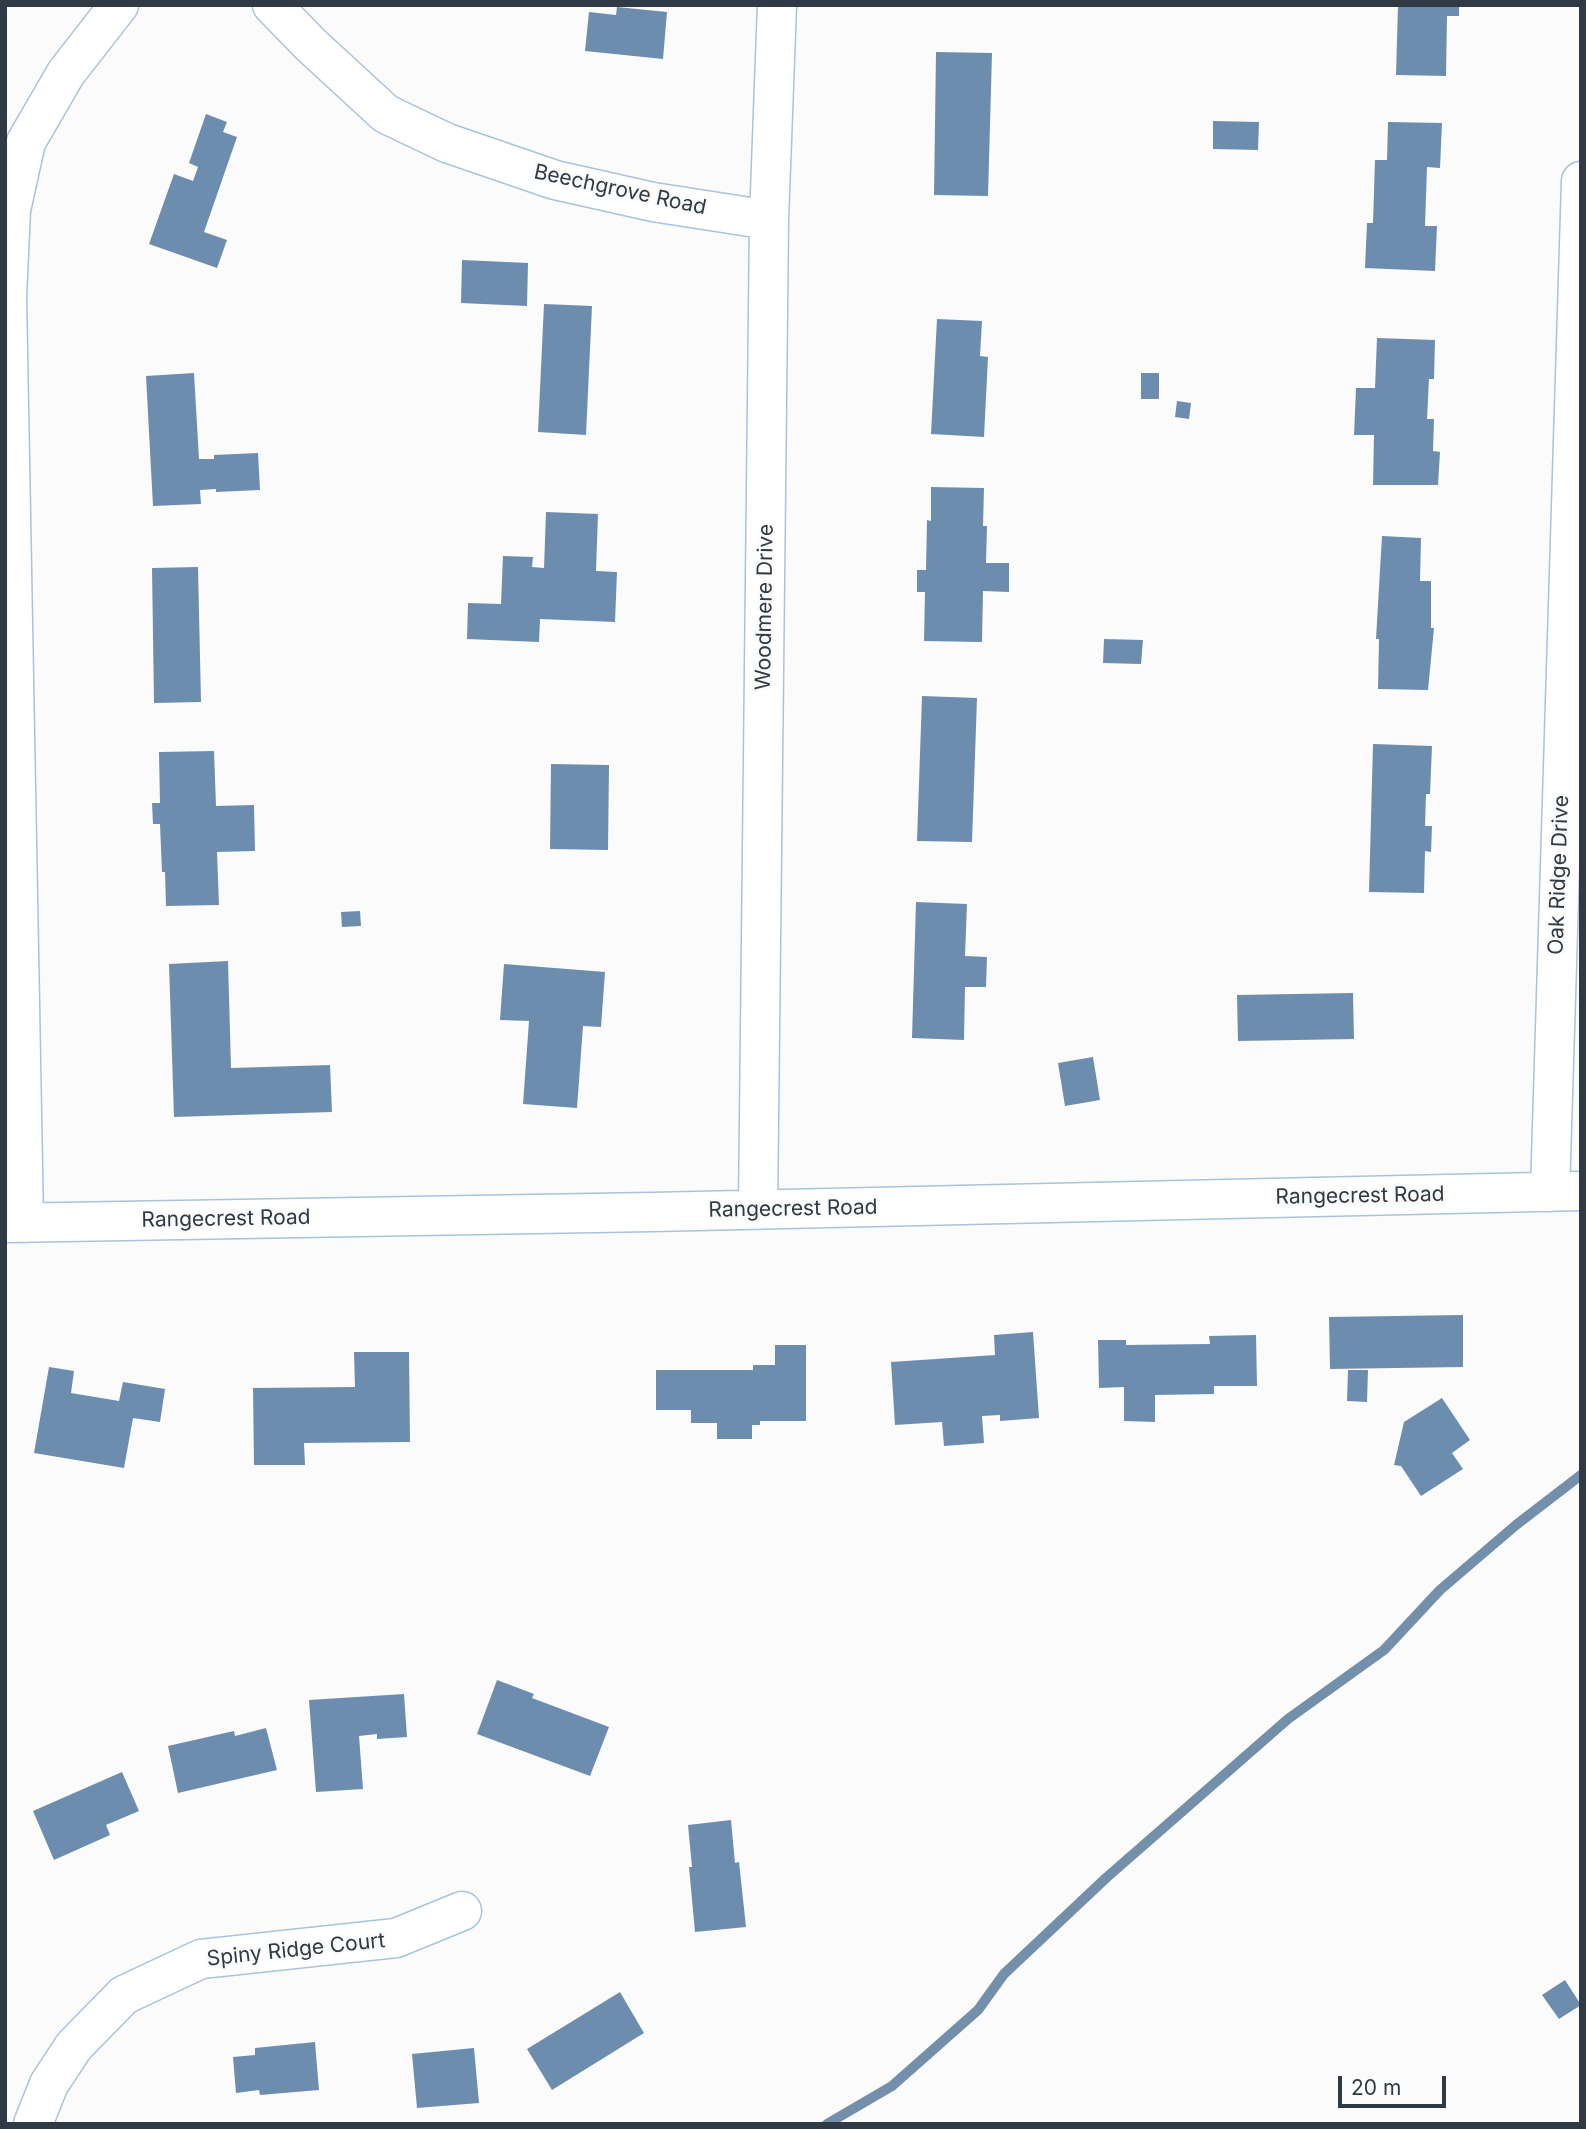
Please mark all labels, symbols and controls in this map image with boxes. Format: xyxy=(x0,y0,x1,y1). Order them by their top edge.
street label: Beechgrove Road xyxy=(532,159,708,221)
street label: Woodmere Drive xyxy=(751,524,779,690)
street label: Oak Ridge Drive xyxy=(1544,795,1574,955)
street label: Rangecrest Road xyxy=(1275,1182,1445,1210)
street label: Rangecrest Road xyxy=(708,1195,878,1223)
street label: Rangecrest Road xyxy=(141,1205,311,1233)
street label: Spiny Ridge Court xyxy=(206,1928,386,1972)
scale bar xyxy=(1341,2062,1450,2106)
text: 20 m xyxy=(1351,2075,1401,2100)

